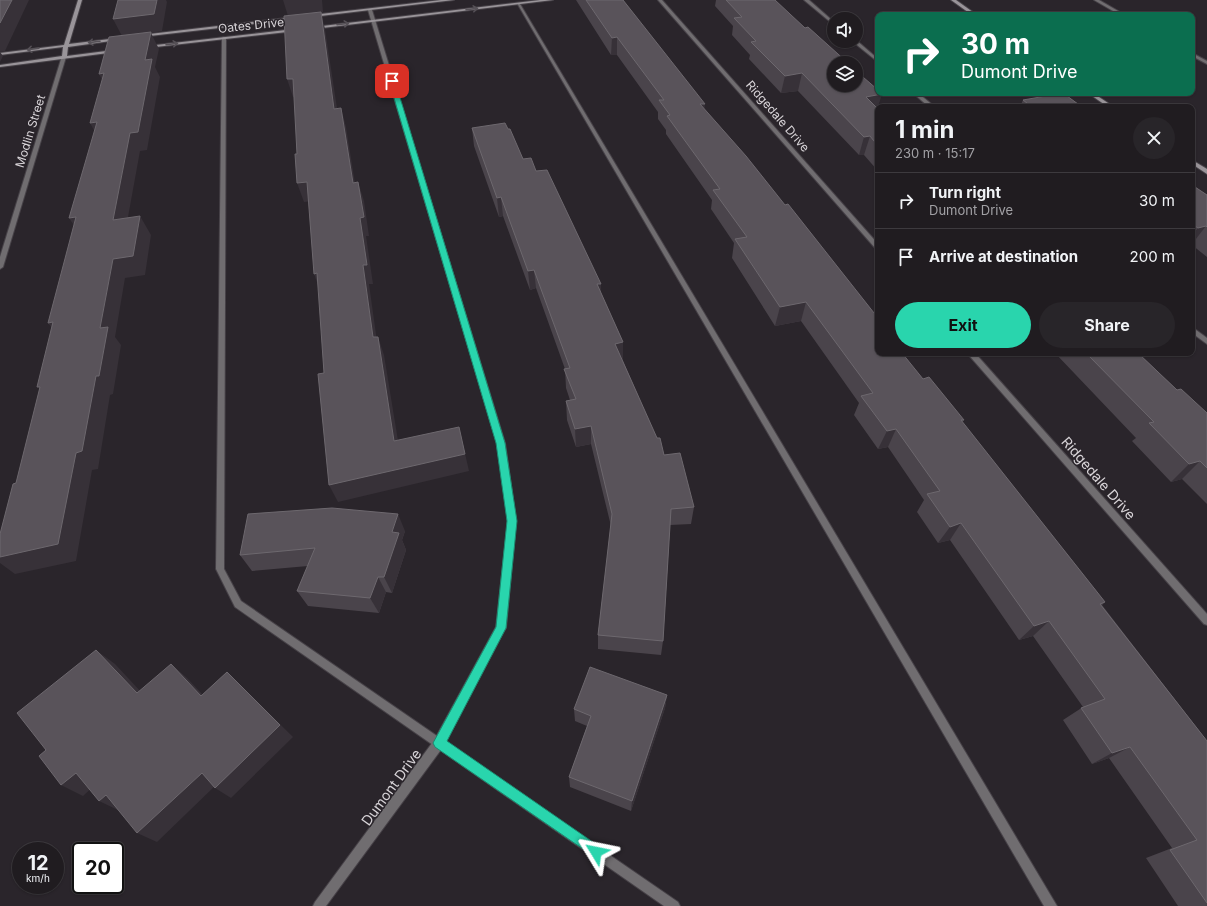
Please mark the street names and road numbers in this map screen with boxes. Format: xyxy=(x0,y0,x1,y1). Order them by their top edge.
street label: Oates Drive xyxy=(217,14,285,36)
street label: Ridgedale Drive xyxy=(743,77,813,155)
street label: Modlin Street xyxy=(12,93,48,169)
street label: Ridgedale Drive xyxy=(1058,433,1140,523)
street label: Dumont Drive xyxy=(358,745,424,829)

